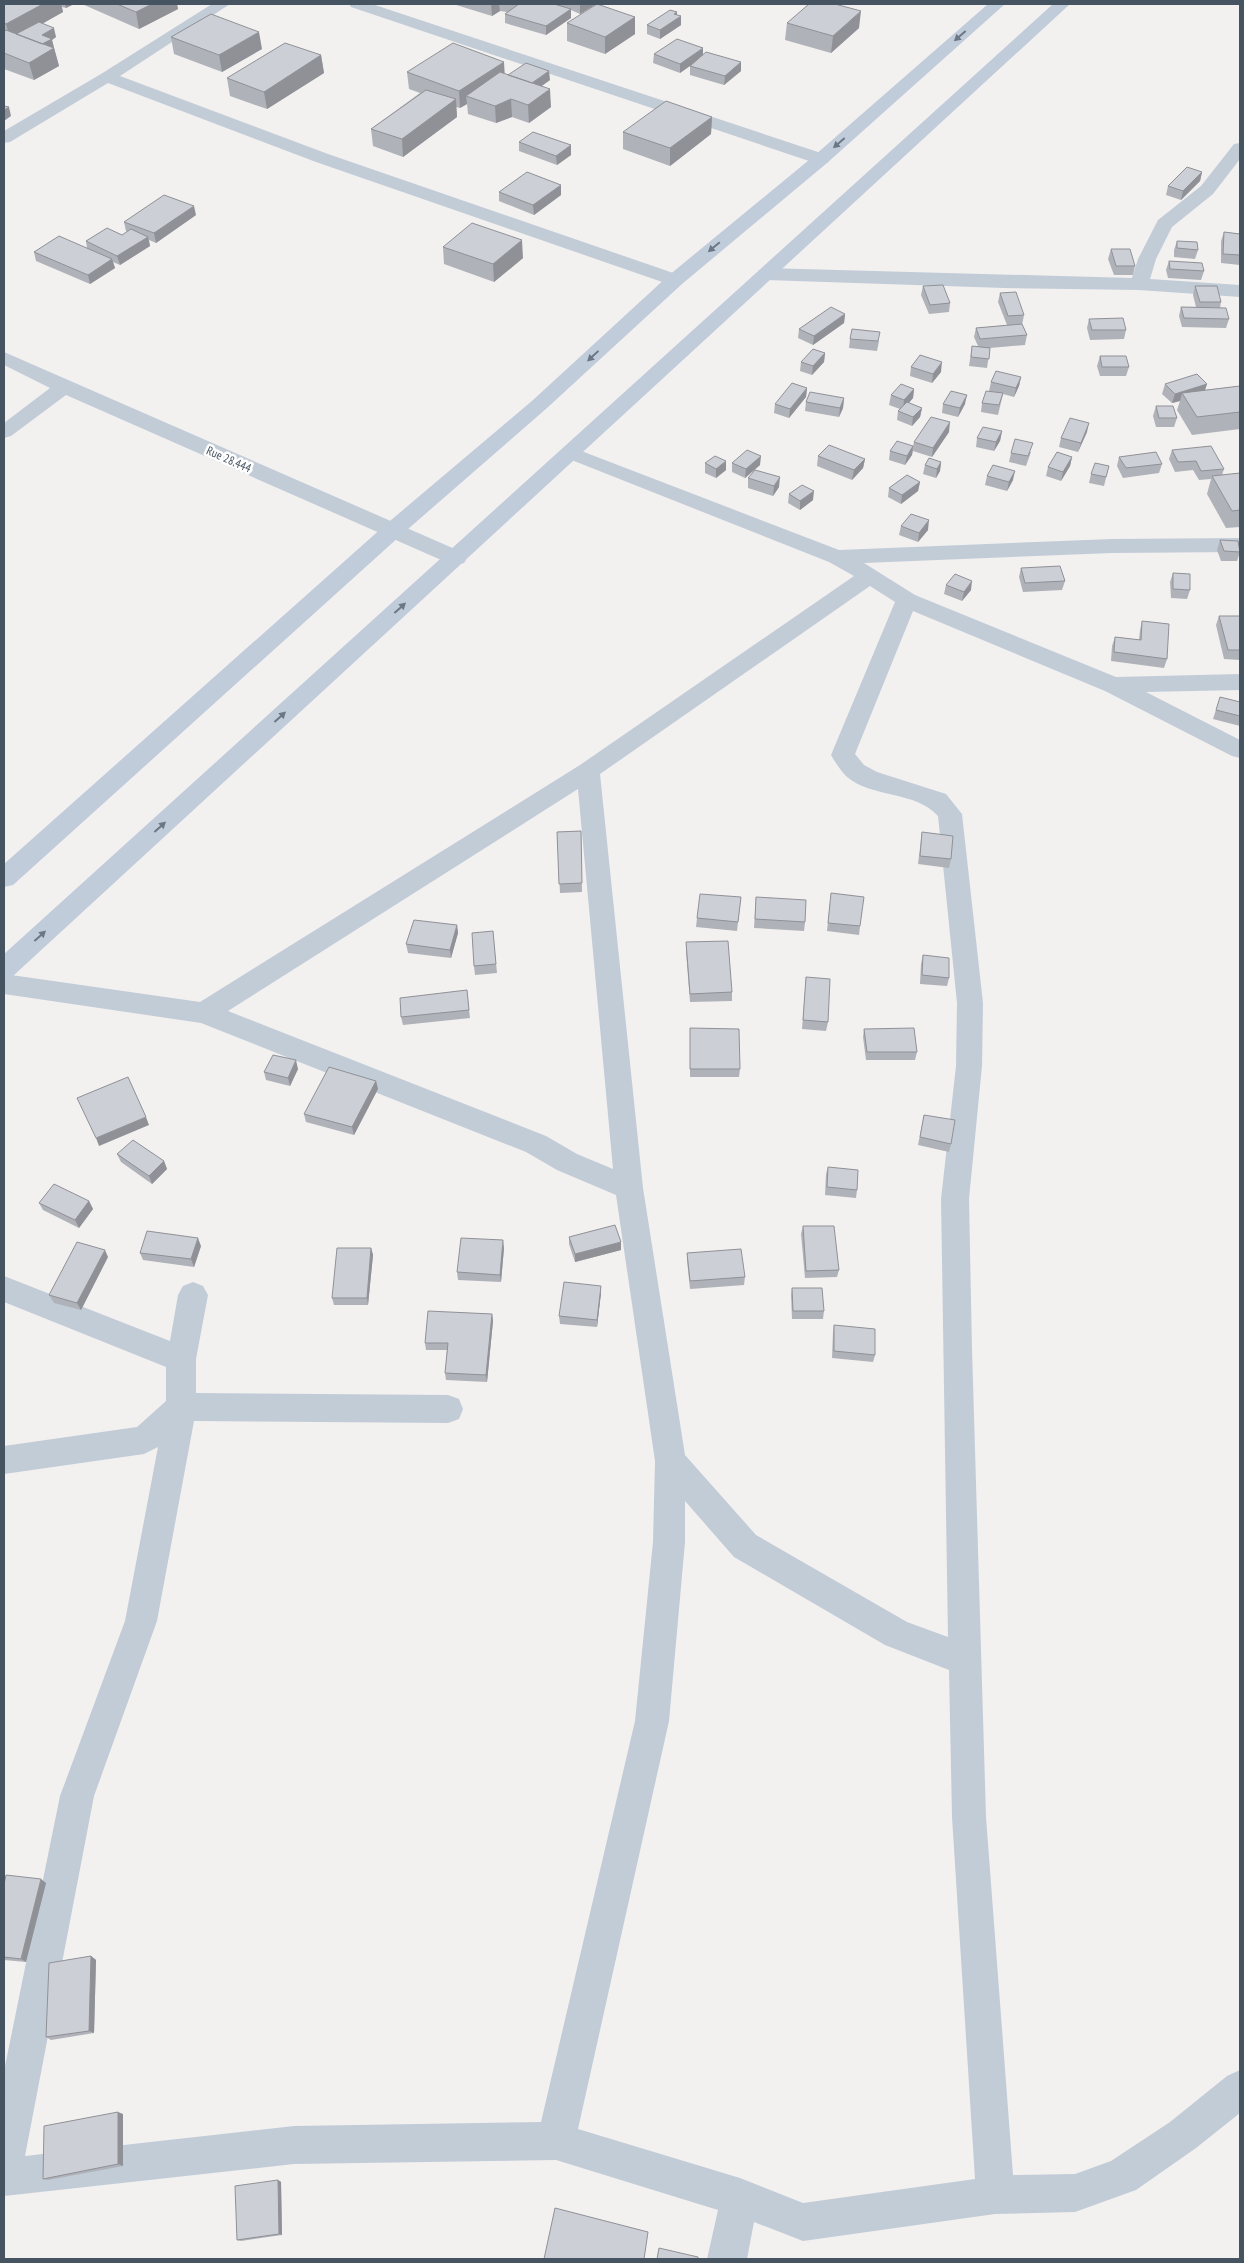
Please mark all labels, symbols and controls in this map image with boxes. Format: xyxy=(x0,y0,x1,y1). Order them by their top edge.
one-way arrow xyxy=(955,30,967,42)
one-way arrow xyxy=(832,138,845,149)
one-way arrow xyxy=(707,242,720,253)
one-way arrow xyxy=(587,350,599,362)
street label: Rue 28.444 xyxy=(204,442,254,476)
one-way arrow xyxy=(394,602,406,614)
one-way arrow xyxy=(274,711,286,723)
one-way arrow xyxy=(154,821,167,832)
one-way arrow xyxy=(33,930,45,942)

